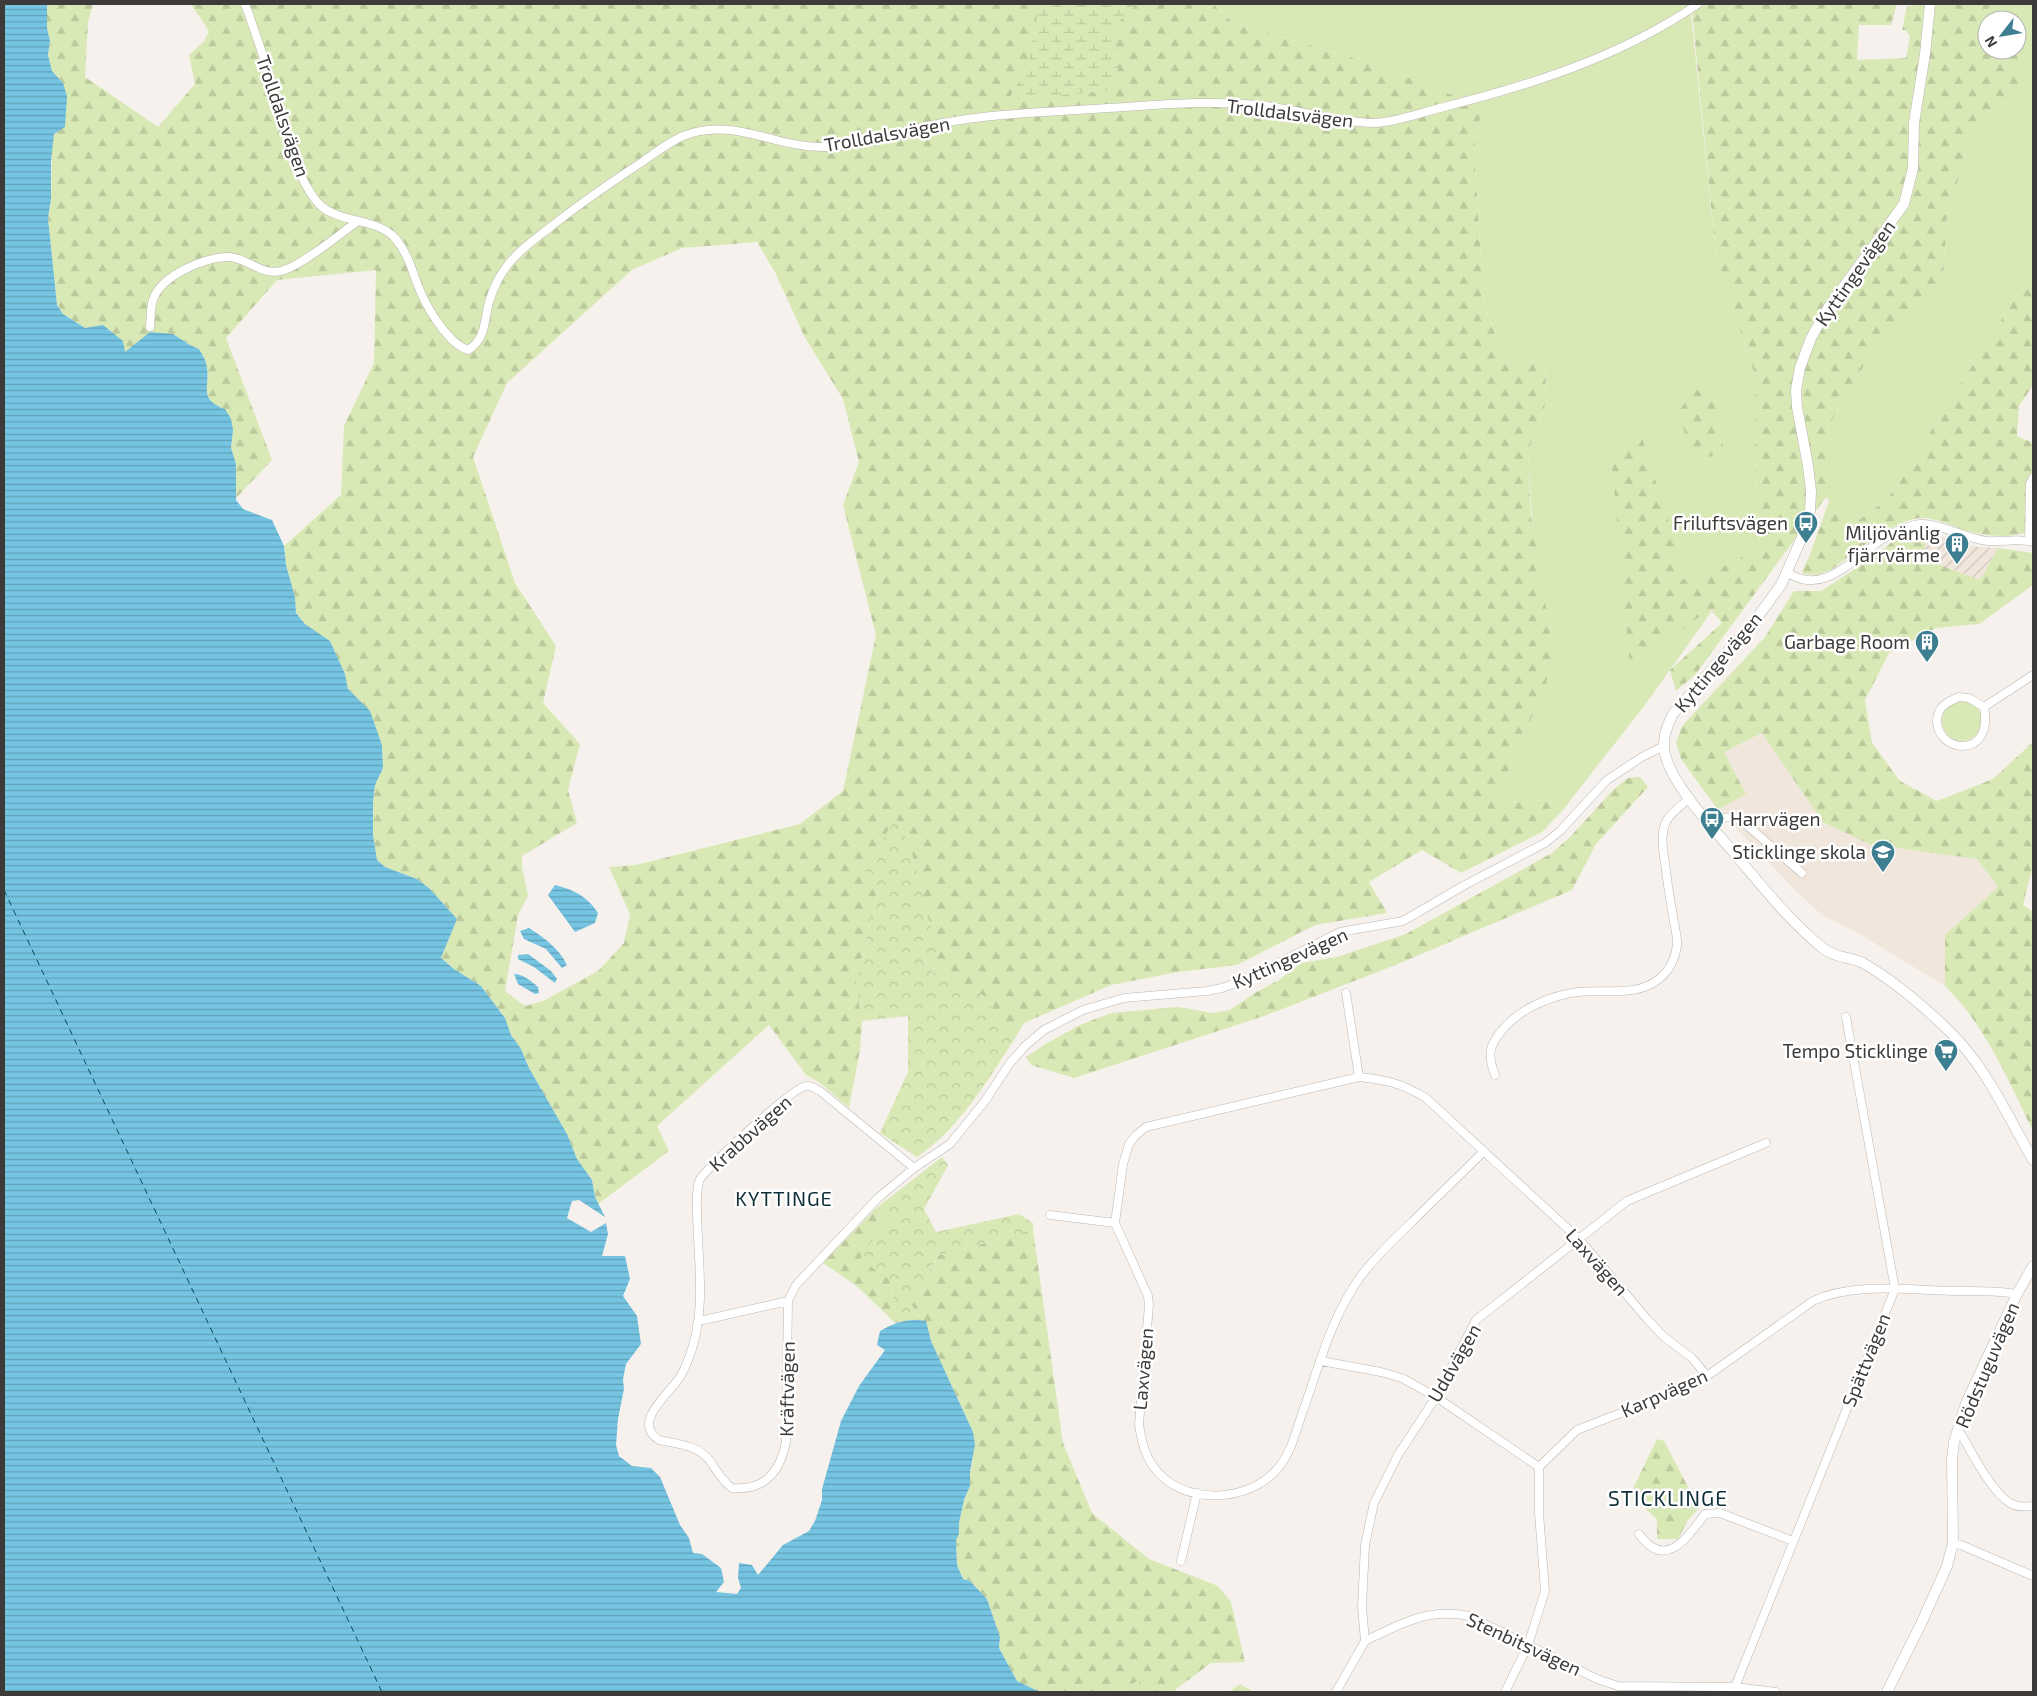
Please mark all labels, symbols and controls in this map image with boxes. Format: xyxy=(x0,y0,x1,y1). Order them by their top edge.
north arrow xyxy=(1977,10,2027,60)
text: N xyxy=(1981,33,2000,51)
street label: Trolldalsvägen xyxy=(252,52,315,180)
street label: Trolldalsvägen xyxy=(1225,93,1355,132)
street label: Trolldalsvägen xyxy=(822,111,952,156)
street label: Kyttingevägen xyxy=(1810,215,1900,330)
bus stop icon: Friluftsvägen xyxy=(1793,510,1819,544)
place label: Friluftsvägen xyxy=(1673,511,1788,534)
place label: Miljövänlig fjärrvärme xyxy=(1845,521,1940,566)
building icon: Miljövänlig fjärrvärme xyxy=(1944,531,1970,565)
street label: Kyttingevägen xyxy=(1669,607,1766,716)
building icon: Garbage Room xyxy=(1914,629,1940,663)
place label: Garbage Room xyxy=(1784,630,1910,653)
bus stop icon: Harrvägen xyxy=(1699,806,1725,840)
place label: Harrvägen xyxy=(1730,807,1821,830)
school or university icon: Sticklinge skola xyxy=(1870,839,1896,873)
place label: Sticklinge skola xyxy=(1732,840,1866,863)
street label: Kyttingevägen xyxy=(1229,922,1351,993)
supermarket icon: Tempo Sticklinge xyxy=(1933,1038,1959,1072)
place label: Tempo Sticklinge xyxy=(1783,1039,1928,1062)
street label: Krabbvägen xyxy=(704,1090,796,1176)
district label: KYTTINGE xyxy=(735,1186,833,1210)
street label: Laxvägen xyxy=(1561,1223,1633,1300)
street label: Rödstuguvägen xyxy=(1950,1298,2023,1431)
street label: Spättvägen xyxy=(1836,1310,1895,1410)
street label: Uddvägen xyxy=(1422,1319,1485,1406)
street label: Laxvägen xyxy=(1127,1327,1158,1411)
street label: Kräftvägen xyxy=(774,1341,799,1437)
street label: Karpvägen xyxy=(1617,1363,1711,1422)
district label: STICKLINGE xyxy=(1608,1485,1728,1510)
street label: Stenbitsvägen xyxy=(1463,1607,1585,1680)

